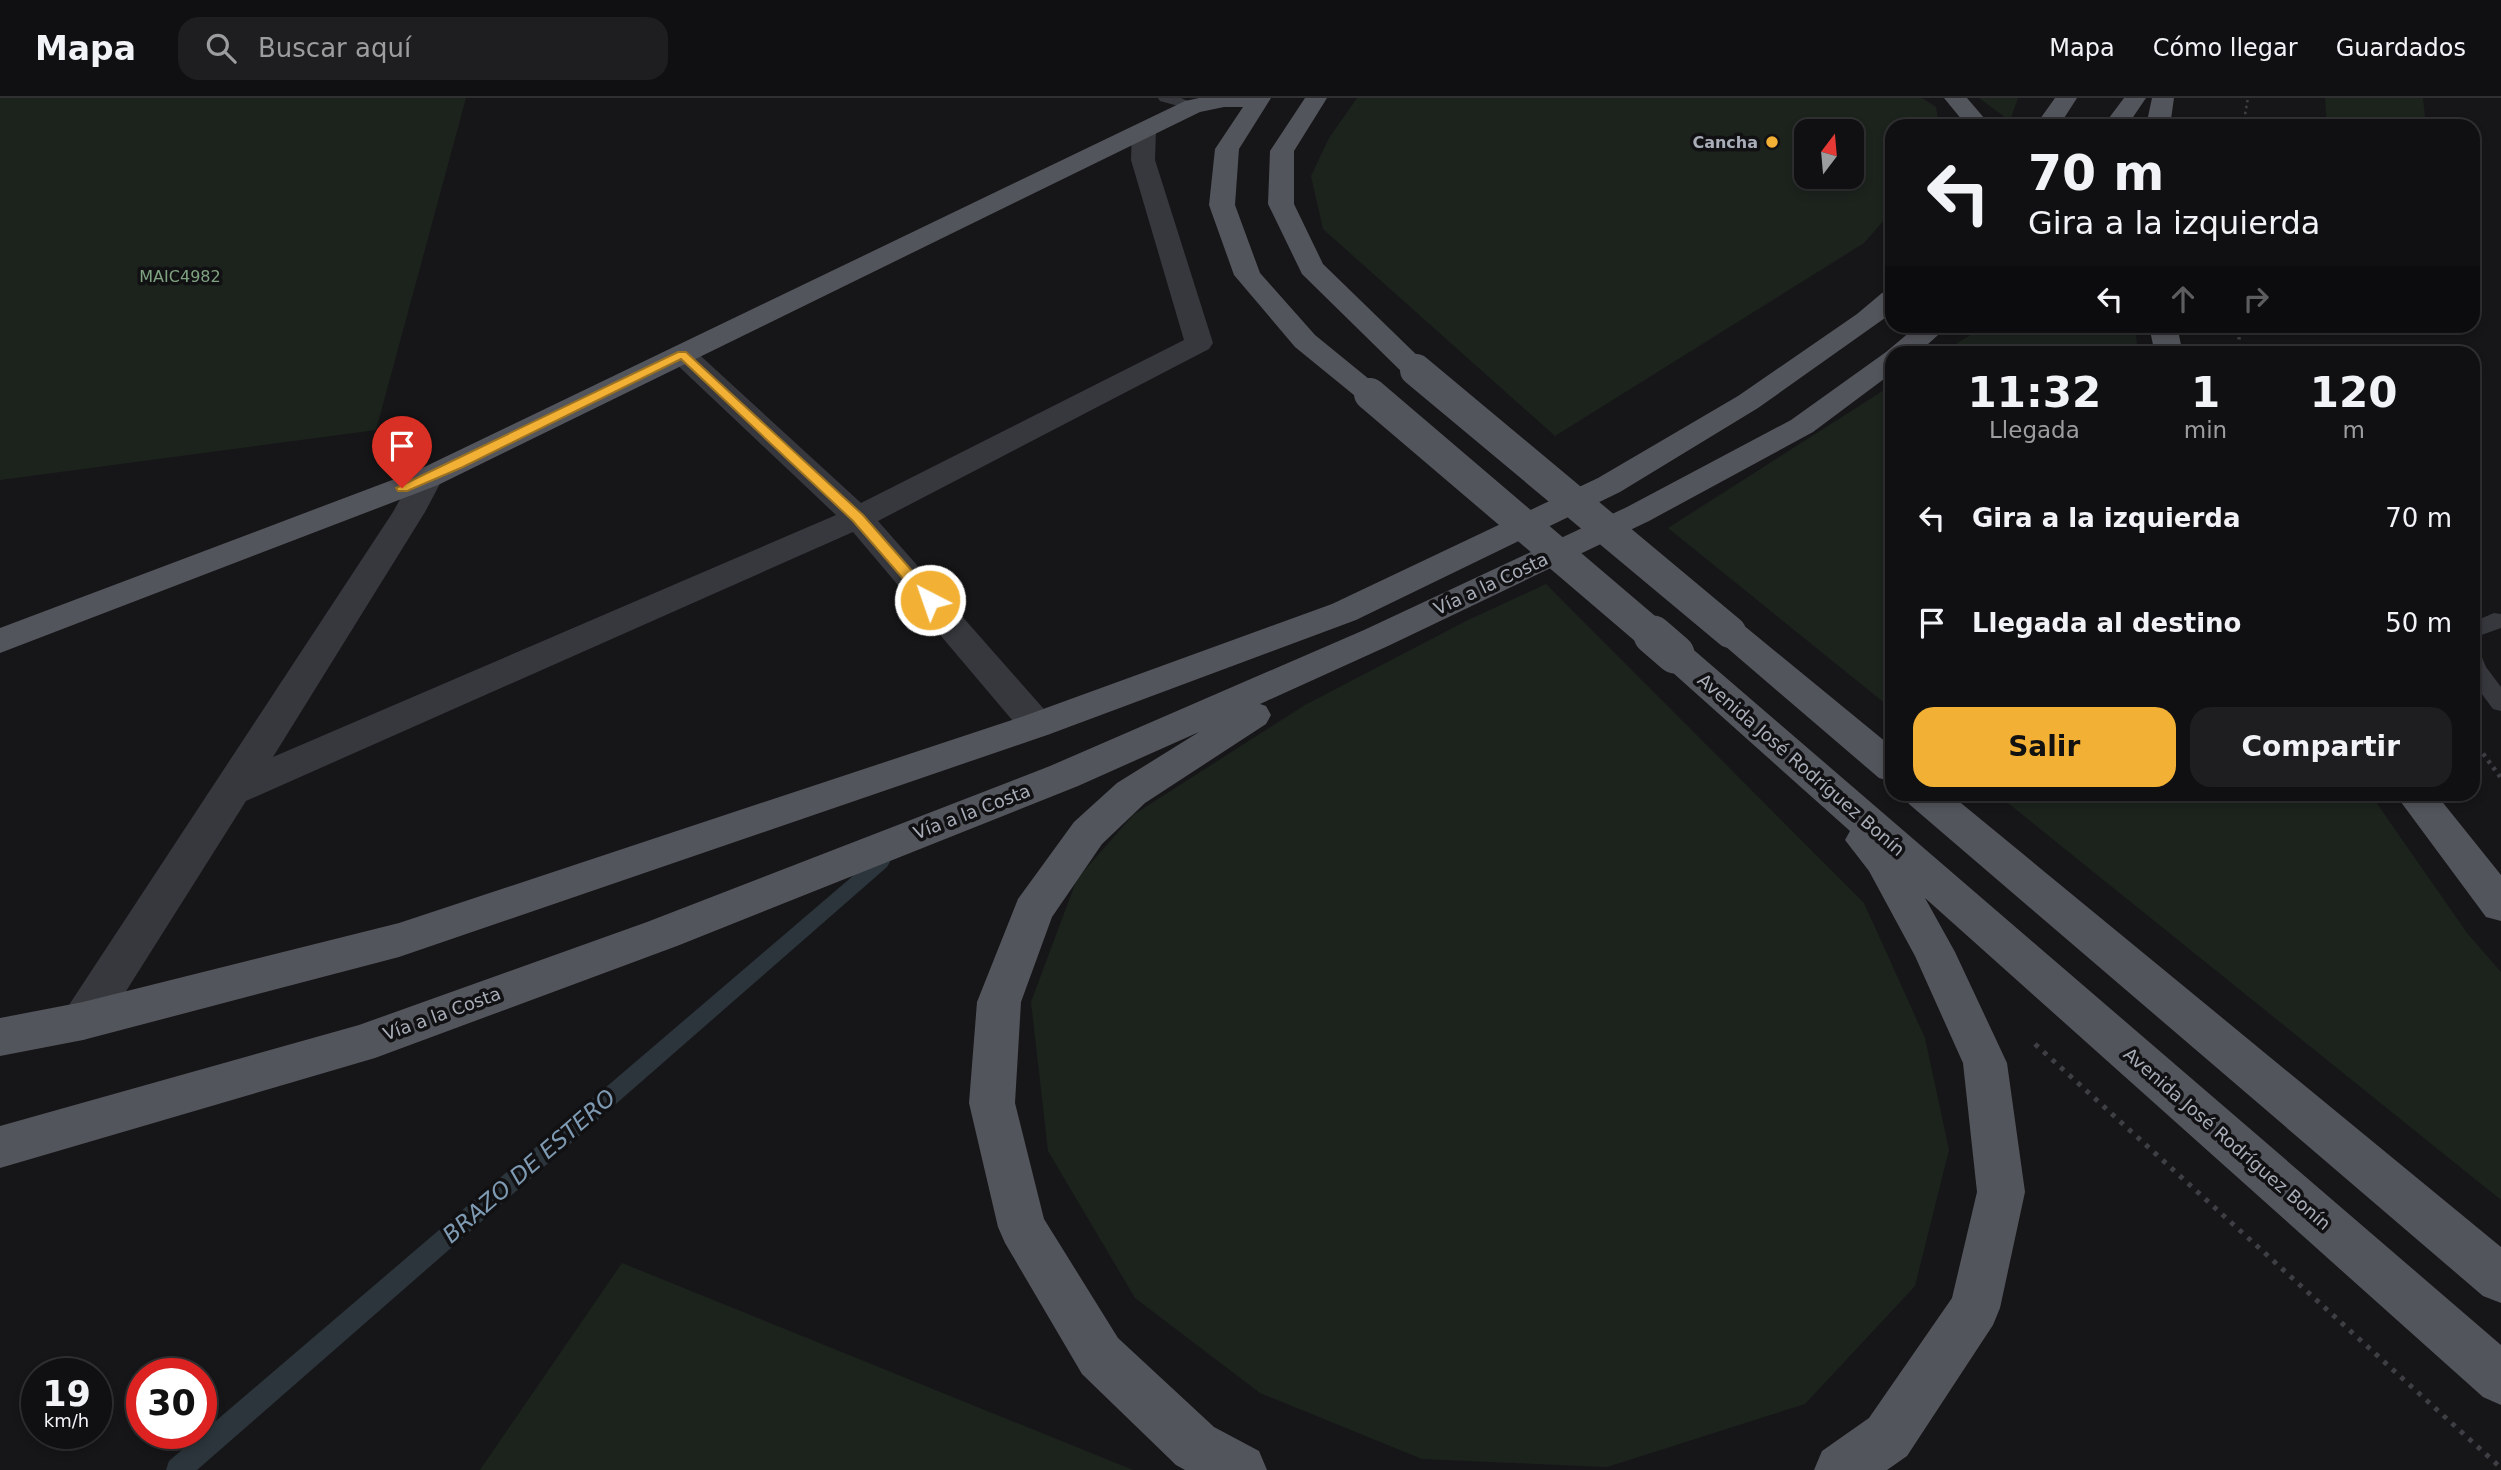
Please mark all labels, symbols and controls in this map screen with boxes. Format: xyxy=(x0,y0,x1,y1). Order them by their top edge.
search box xyxy=(178,17,668,80)
text: Mapa xyxy=(35,29,136,68)
icon: search xyxy=(202,29,240,67)
text: Buscar aquí xyxy=(258,33,411,63)
text: Mapa xyxy=(2049,34,2115,62)
text: Cómo llegar xyxy=(2153,34,2298,62)
text: Guardados xyxy=(2336,34,2466,62)
north arrow xyxy=(1794,119,1864,189)
map controls xyxy=(1794,119,1864,189)
place label: Cancha xyxy=(1692,133,1758,152)
marker: Cancha xyxy=(1764,134,1780,150)
text: 70 m xyxy=(2028,145,2164,202)
icon: left xyxy=(1913,147,2004,238)
text: Gira a la izquierda xyxy=(2028,204,2320,242)
park label: MAIC4982 xyxy=(139,267,221,286)
icon: left xyxy=(2091,280,2129,318)
icon: ahead xyxy=(2164,280,2202,318)
icon: right xyxy=(2237,280,2275,318)
text: 11:32 xyxy=(1968,368,2101,417)
text: 1 xyxy=(2191,368,2220,417)
text: 120 xyxy=(2310,368,2397,417)
pin xyxy=(372,416,432,488)
text: Llegada xyxy=(1989,417,2080,443)
text: min xyxy=(2184,417,2227,443)
text: m xyxy=(2342,417,2365,443)
icon: arrive xyxy=(383,427,421,465)
icon: left xyxy=(1913,499,1951,537)
text: Gira a la izquierda xyxy=(1972,503,2240,533)
text: 70 m xyxy=(2385,503,2452,533)
street label: Vía a la Costa xyxy=(1430,548,1551,619)
position arrow xyxy=(893,563,967,637)
icon: arrive xyxy=(1913,604,1951,642)
text: Llegada al destino xyxy=(1972,608,2241,638)
text: 50 m xyxy=(2385,608,2452,638)
street label: Avenida José Rodríguez Bonín xyxy=(1694,669,1909,860)
button: Salir xyxy=(1913,707,2176,787)
button: Compartir xyxy=(2190,707,2452,787)
street label: Vía a la Costa xyxy=(910,780,1033,843)
street label: Vía a la Costa xyxy=(380,983,504,1045)
street label: Avenida José Rodríguez Bonín xyxy=(2120,1043,2335,1234)
water label: BRAZO DE ESTERO xyxy=(437,1084,621,1248)
speed limit sign: 30 xyxy=(126,1358,217,1449)
text: 19 xyxy=(42,1374,91,1414)
text: km/h xyxy=(44,1410,89,1431)

